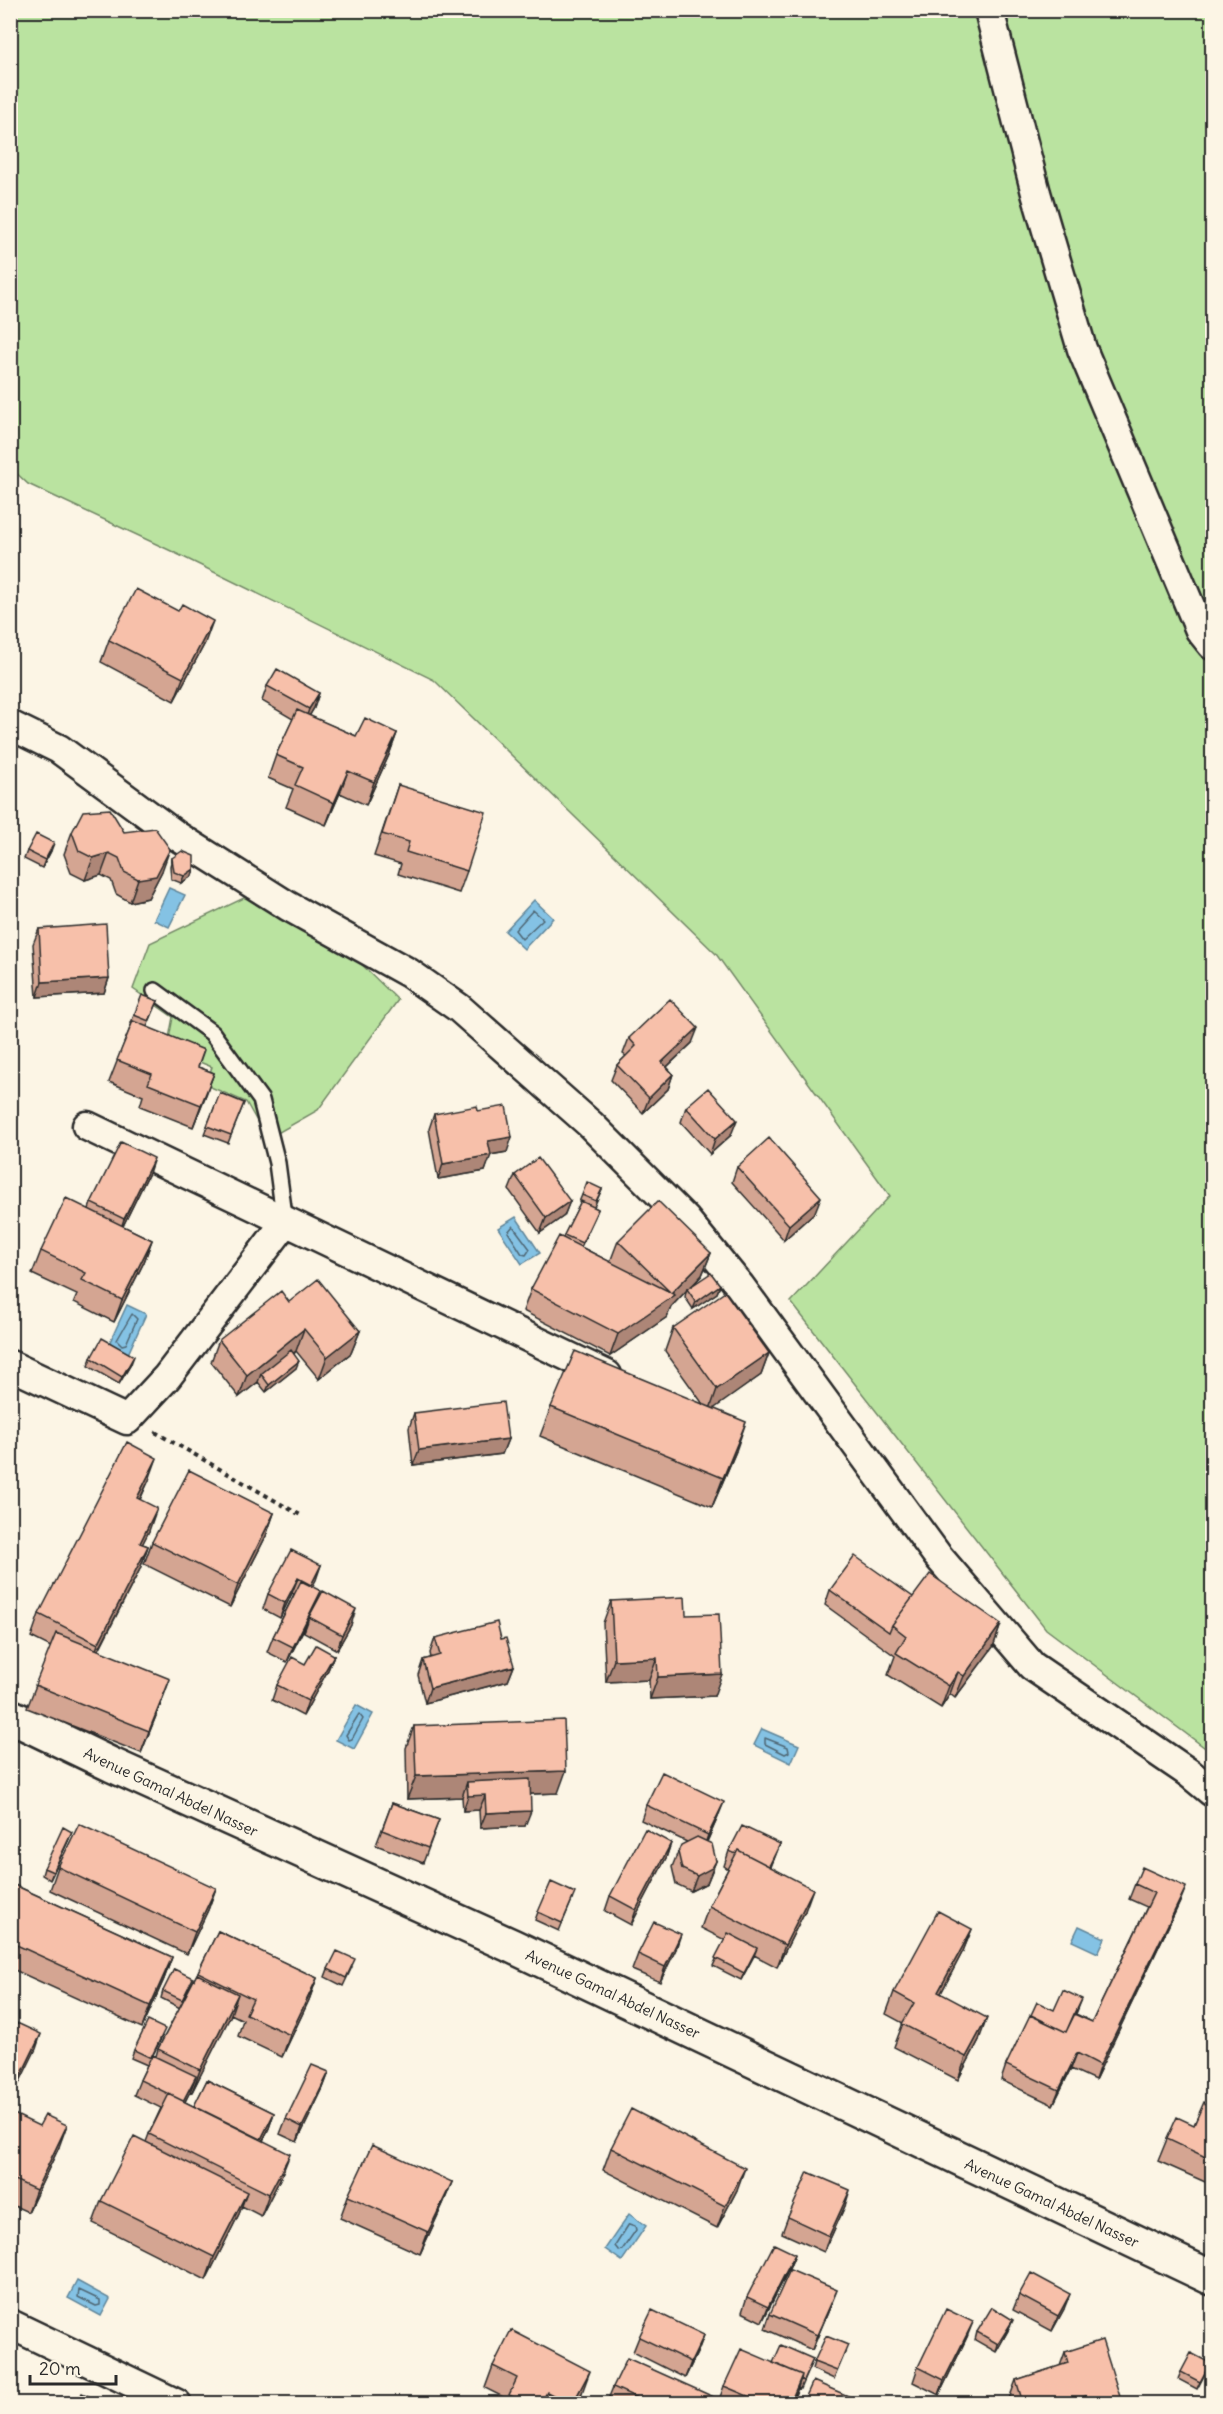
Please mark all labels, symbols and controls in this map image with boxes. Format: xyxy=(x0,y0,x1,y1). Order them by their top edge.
street label: Avenue Gamal Abdel Nasser xyxy=(81,1743,261,1841)
street label: Avenue Gamal Abdel Nasser xyxy=(523,1945,703,2043)
street label: Avenue Gamal Abdel Nasser xyxy=(962,2154,1142,2252)
scale bar xyxy=(30,2348,116,2386)
text: 20 m xyxy=(39,2357,81,2380)

